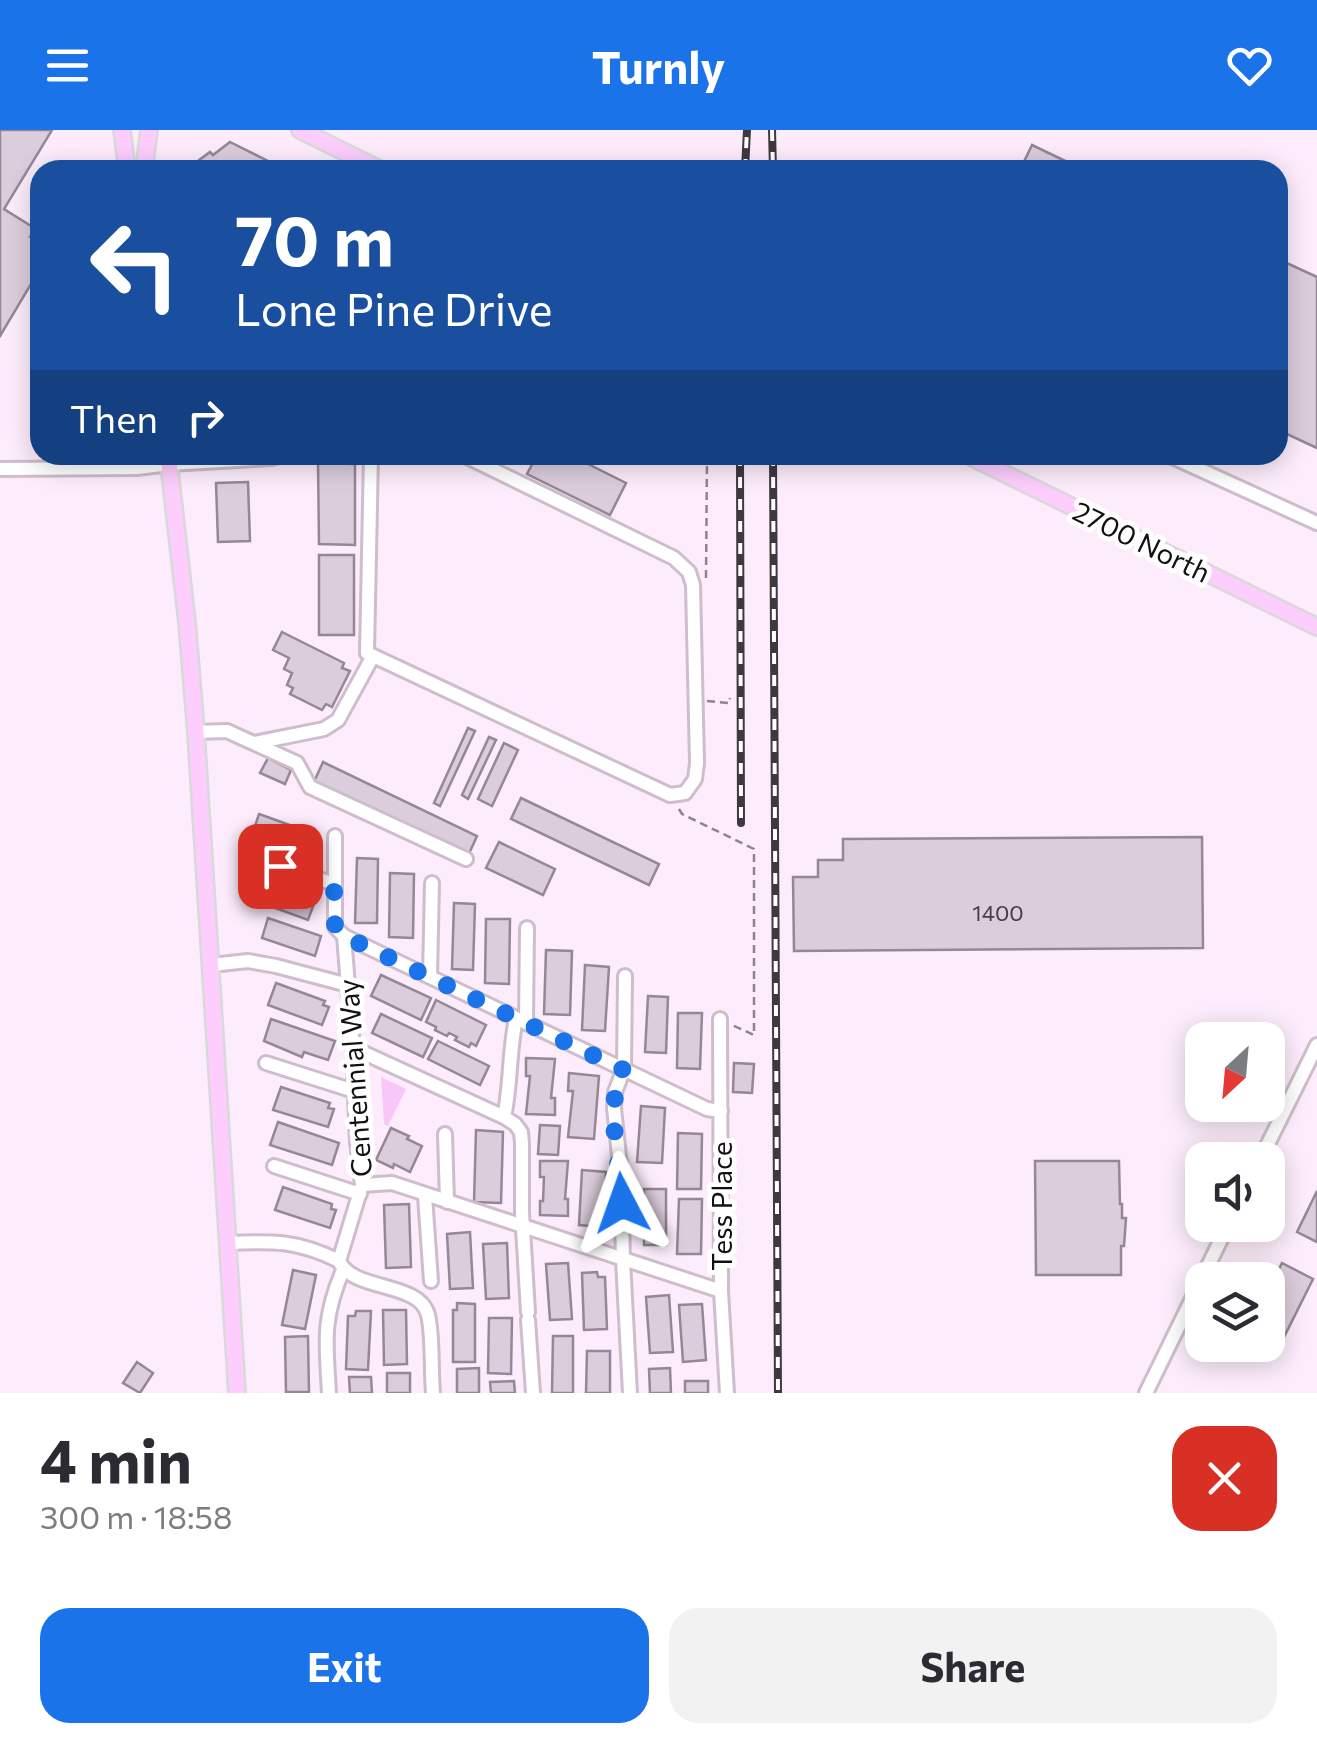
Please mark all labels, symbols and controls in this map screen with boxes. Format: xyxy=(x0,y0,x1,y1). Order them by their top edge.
icon: menu xyxy=(40,38,95,93)
text: Turnly xyxy=(592,38,725,93)
icon: heart xyxy=(1222,38,1277,93)
text: 70 m xyxy=(235,195,394,280)
icon: left xyxy=(70,200,200,330)
text: Lone Pine Drive xyxy=(235,280,552,335)
icon: right xyxy=(178,390,233,445)
text: Then xyxy=(70,394,158,441)
street label: 2700 North xyxy=(1068,493,1216,589)
pin xyxy=(238,824,323,909)
icon: arrive xyxy=(253,839,308,894)
house number: 1400 xyxy=(972,899,1024,926)
street label: Centennial Way xyxy=(330,978,378,1178)
north arrow xyxy=(1185,1022,1285,1122)
map controls xyxy=(1185,1022,1285,1362)
street label: Tess Place xyxy=(704,1141,738,1271)
button: sound xyxy=(1185,1142,1285,1242)
position arrow xyxy=(570,1151,674,1255)
button: layers xyxy=(1185,1262,1285,1362)
text: 4 min xyxy=(40,1422,192,1495)
button: close xyxy=(1172,1426,1277,1531)
text: 300 m · 18:58 xyxy=(40,1496,232,1536)
button: Exit xyxy=(40,1608,649,1723)
button: Share xyxy=(669,1608,1277,1723)

